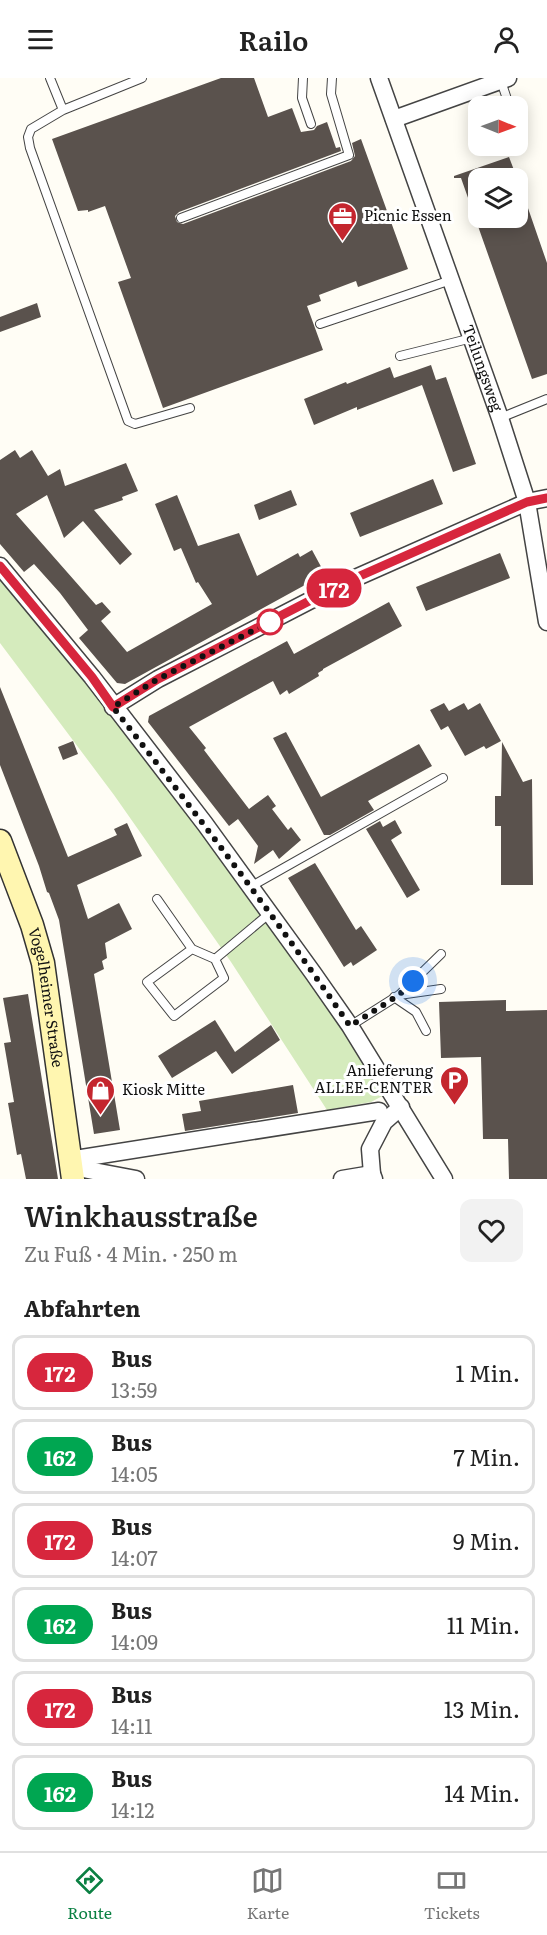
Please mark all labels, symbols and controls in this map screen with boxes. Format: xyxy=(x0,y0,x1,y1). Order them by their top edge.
text: Railo xyxy=(238,19,309,59)
icon: menu xyxy=(24,23,57,56)
icon: person xyxy=(490,23,523,56)
north arrow xyxy=(468,96,528,156)
map controls xyxy=(468,96,528,228)
button: layers xyxy=(468,168,528,228)
office icon: Picnic Essen xyxy=(327,200,359,242)
place label: Picnic Essen xyxy=(364,203,452,226)
street label: Teilungsweg xyxy=(458,321,510,415)
line badge: 172 xyxy=(300,568,368,608)
text: 172 xyxy=(319,573,349,604)
unlabelled marker xyxy=(257,609,283,635)
street label: Vogelheimer Straße xyxy=(23,925,70,1069)
your location xyxy=(398,966,428,996)
place label: Anlieferung ALLEE-CENTER xyxy=(314,1058,434,1098)
parking icon: Anlieferung ALLEE-CENTER xyxy=(438,1064,470,1106)
shop icon: Kiosk Mitte xyxy=(85,1074,117,1116)
place label: Kiosk Mitte xyxy=(122,1077,205,1100)
text: Winkhausstraße xyxy=(24,1194,258,1236)
button: heart xyxy=(460,1199,523,1262)
text: Zu Fuß · 4 Min. · 250 m xyxy=(24,1238,238,1268)
text: Abfahrten xyxy=(24,1291,141,1324)
text: Bus xyxy=(111,1341,152,1374)
text: 1 Min. xyxy=(456,1356,520,1389)
text: 172 xyxy=(45,1357,75,1388)
text: 13:59 xyxy=(111,1374,157,1404)
text: Bus xyxy=(111,1425,152,1458)
text: 7 Min. xyxy=(453,1440,520,1473)
text: 162 xyxy=(44,1441,76,1472)
text: 14:05 xyxy=(111,1458,158,1488)
text: Bus xyxy=(111,1509,152,1542)
text: 9 Min. xyxy=(453,1524,520,1557)
text: 172 xyxy=(45,1525,75,1556)
text: 14:07 xyxy=(111,1542,158,1572)
text: Bus xyxy=(111,1593,152,1626)
text: 11 Min. xyxy=(447,1608,520,1641)
text: 162 xyxy=(44,1609,76,1640)
text: 14:09 xyxy=(111,1626,158,1656)
text: Bus xyxy=(111,1677,152,1710)
text: 13 Min. xyxy=(444,1692,520,1725)
text: 172 xyxy=(45,1693,75,1724)
text: 14:11 xyxy=(111,1710,152,1740)
text: Bus xyxy=(111,1761,152,1794)
text: 14 Min. xyxy=(444,1776,520,1809)
text: 162 xyxy=(44,1777,76,1808)
text: 14:12 xyxy=(111,1794,154,1824)
tab: Route xyxy=(67,1864,112,1924)
tab: Karte xyxy=(247,1864,289,1924)
tab: Tickets xyxy=(424,1864,480,1924)

